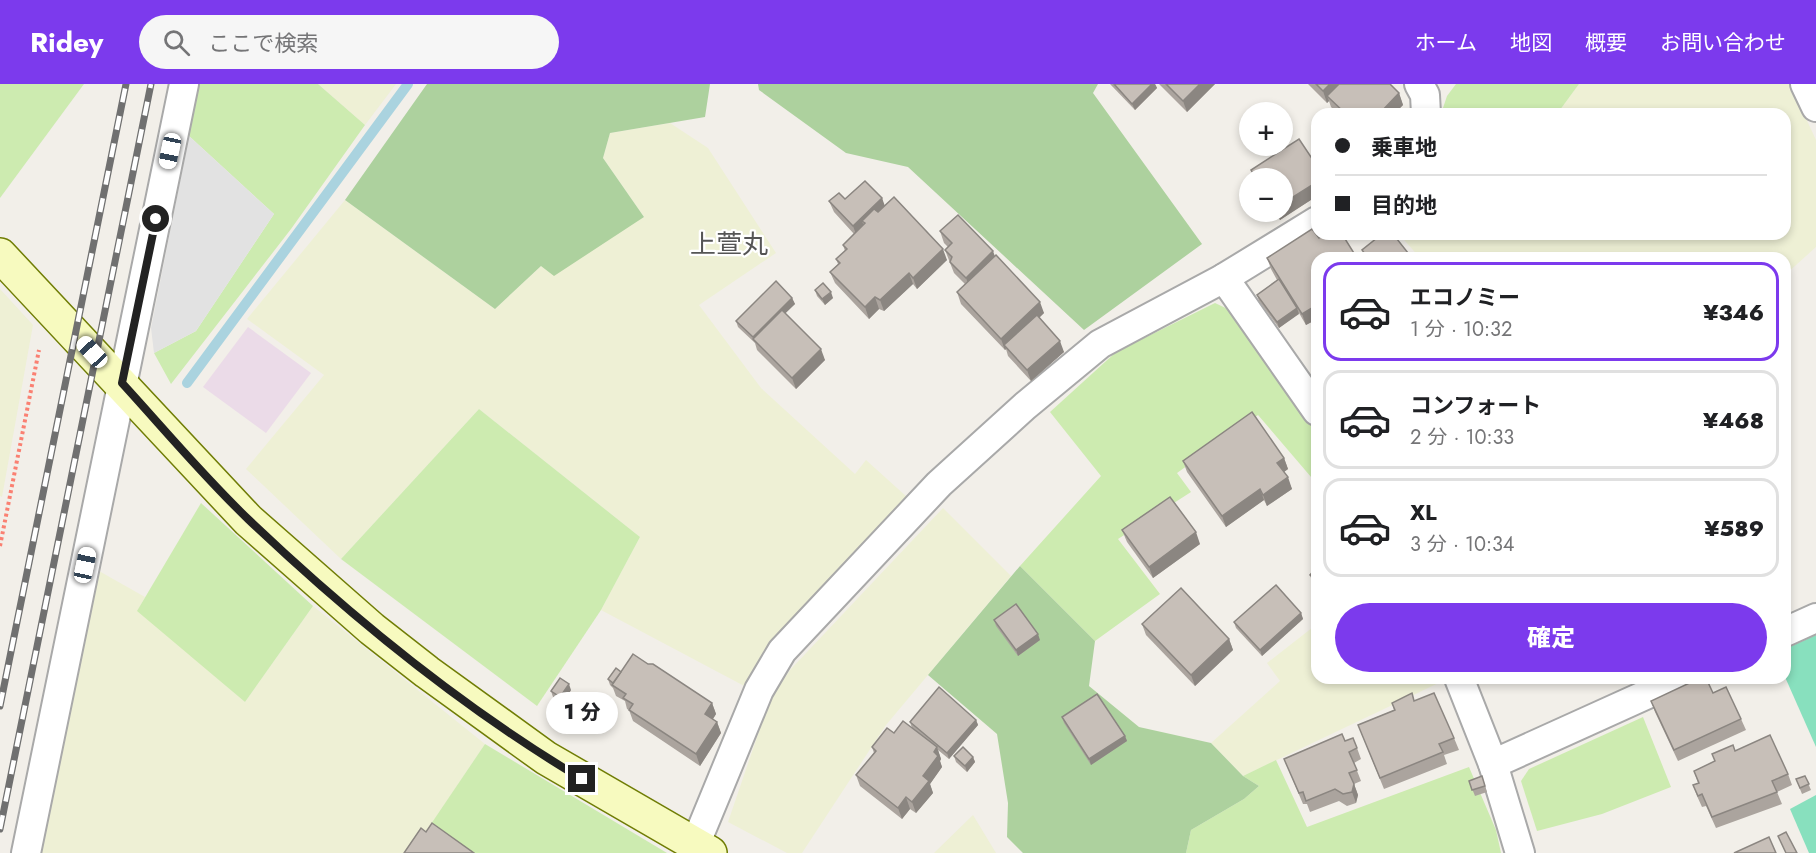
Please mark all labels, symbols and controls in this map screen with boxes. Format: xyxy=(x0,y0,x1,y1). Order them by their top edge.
search box xyxy=(139,15,559,69)
text: Ridey xyxy=(30,22,103,63)
icon: search xyxy=(160,26,193,59)
text: ここで検索 xyxy=(208,27,318,59)
text: ホーム xyxy=(1415,28,1477,58)
text: 地図 xyxy=(1510,28,1552,58)
text: 概要 xyxy=(1585,28,1627,58)
text: お問い合わせ xyxy=(1660,28,1786,58)
map controls xyxy=(1239,102,1293,222)
button: + xyxy=(1239,102,1293,156)
text: 乗車地 xyxy=(1371,131,1437,163)
car xyxy=(157,132,183,170)
button: − xyxy=(1239,168,1293,222)
text: 目的地 xyxy=(1371,189,1437,221)
route start xyxy=(142,205,169,232)
district label: 上萱丸 xyxy=(690,225,768,263)
text: エコノミー xyxy=(1410,281,1520,313)
icon: car xyxy=(1338,285,1392,339)
text: ¥346 xyxy=(1703,296,1764,328)
text: 1 分 · 10:32 xyxy=(1410,315,1512,344)
car xyxy=(73,333,111,371)
text: コンフォート xyxy=(1410,389,1541,421)
icon: car xyxy=(1338,393,1392,447)
text: ¥468 xyxy=(1703,404,1764,436)
text: 2 分 · 10:33 xyxy=(1410,423,1514,452)
text: XL xyxy=(1410,496,1437,528)
icon: car xyxy=(1338,501,1392,555)
text: ¥589 xyxy=(1704,512,1764,544)
text: 3 分 · 10:34 xyxy=(1410,530,1515,559)
car xyxy=(72,546,98,584)
button: 確定 xyxy=(1335,603,1767,672)
callout: 1 分 xyxy=(546,692,618,734)
text: 1 分 xyxy=(564,698,600,727)
route end xyxy=(568,765,595,792)

